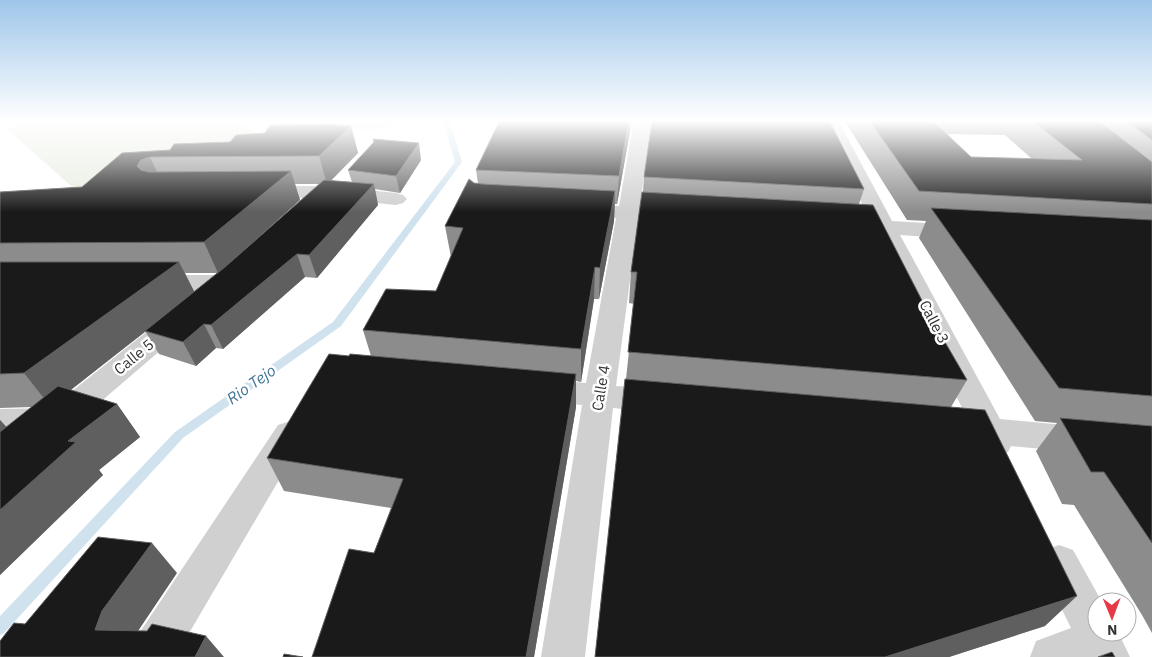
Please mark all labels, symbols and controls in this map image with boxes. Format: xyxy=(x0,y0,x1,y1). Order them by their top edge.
street label: Calle 3 xyxy=(915,297,953,347)
street label: Calle 5 xyxy=(110,335,158,379)
water label: Rio Tejo xyxy=(222,360,280,408)
street label: Calle 4 xyxy=(588,364,614,412)
north arrow xyxy=(1087,592,1137,642)
text: N xyxy=(1107,621,1117,639)

